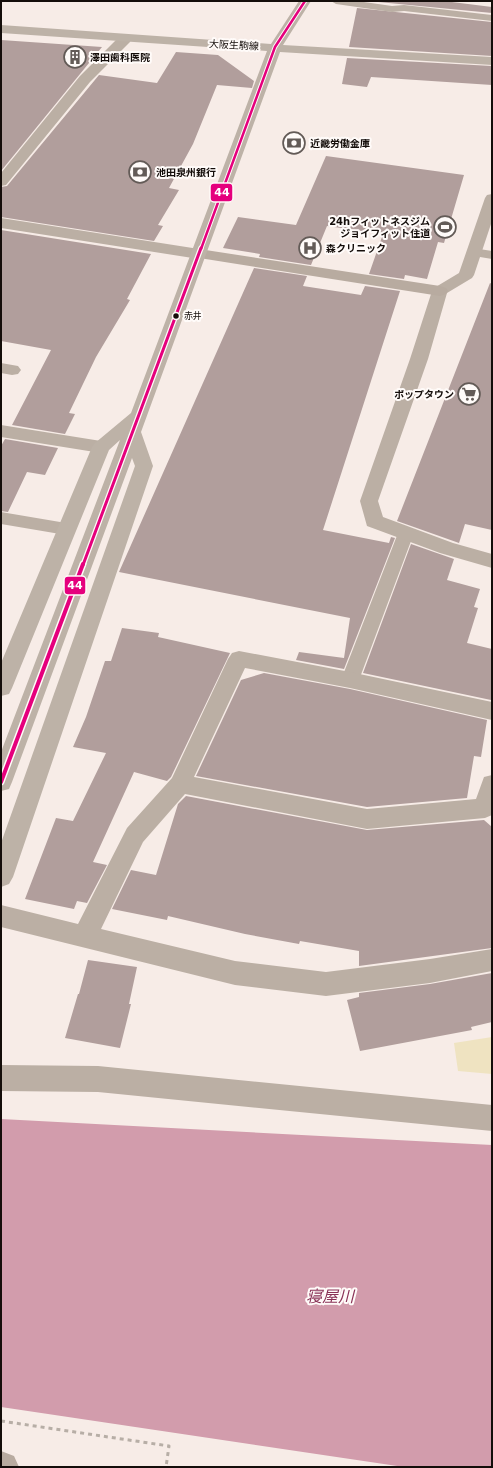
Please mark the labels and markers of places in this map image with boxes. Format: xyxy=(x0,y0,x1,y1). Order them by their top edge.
building icon: 澤田歯科医院 xyxy=(62,44,88,70)
place label: 澤田歯科医院 xyxy=(90,52,150,63)
bank icon: 近畿労働金庫 xyxy=(281,130,307,156)
place label: 近畿労働金庫 xyxy=(310,138,370,149)
bank icon: 池田泉州銀行 xyxy=(127,159,153,185)
place label: 池田泉州銀行 xyxy=(156,167,216,178)
sports icon: 24hフィットネスジム ジョイフィット住道 xyxy=(432,214,458,240)
place label: 24hフィットネスジム ジョイフィット住道 xyxy=(329,216,431,239)
hospital icon: 森クリニック xyxy=(297,235,323,261)
place label: 森クリニック xyxy=(326,243,386,254)
marker: 赤井 xyxy=(171,311,181,321)
place label: 赤井 xyxy=(184,311,202,321)
supermarket icon: ポップタウン xyxy=(456,381,482,407)
place label: ポップタウン xyxy=(394,389,454,400)

